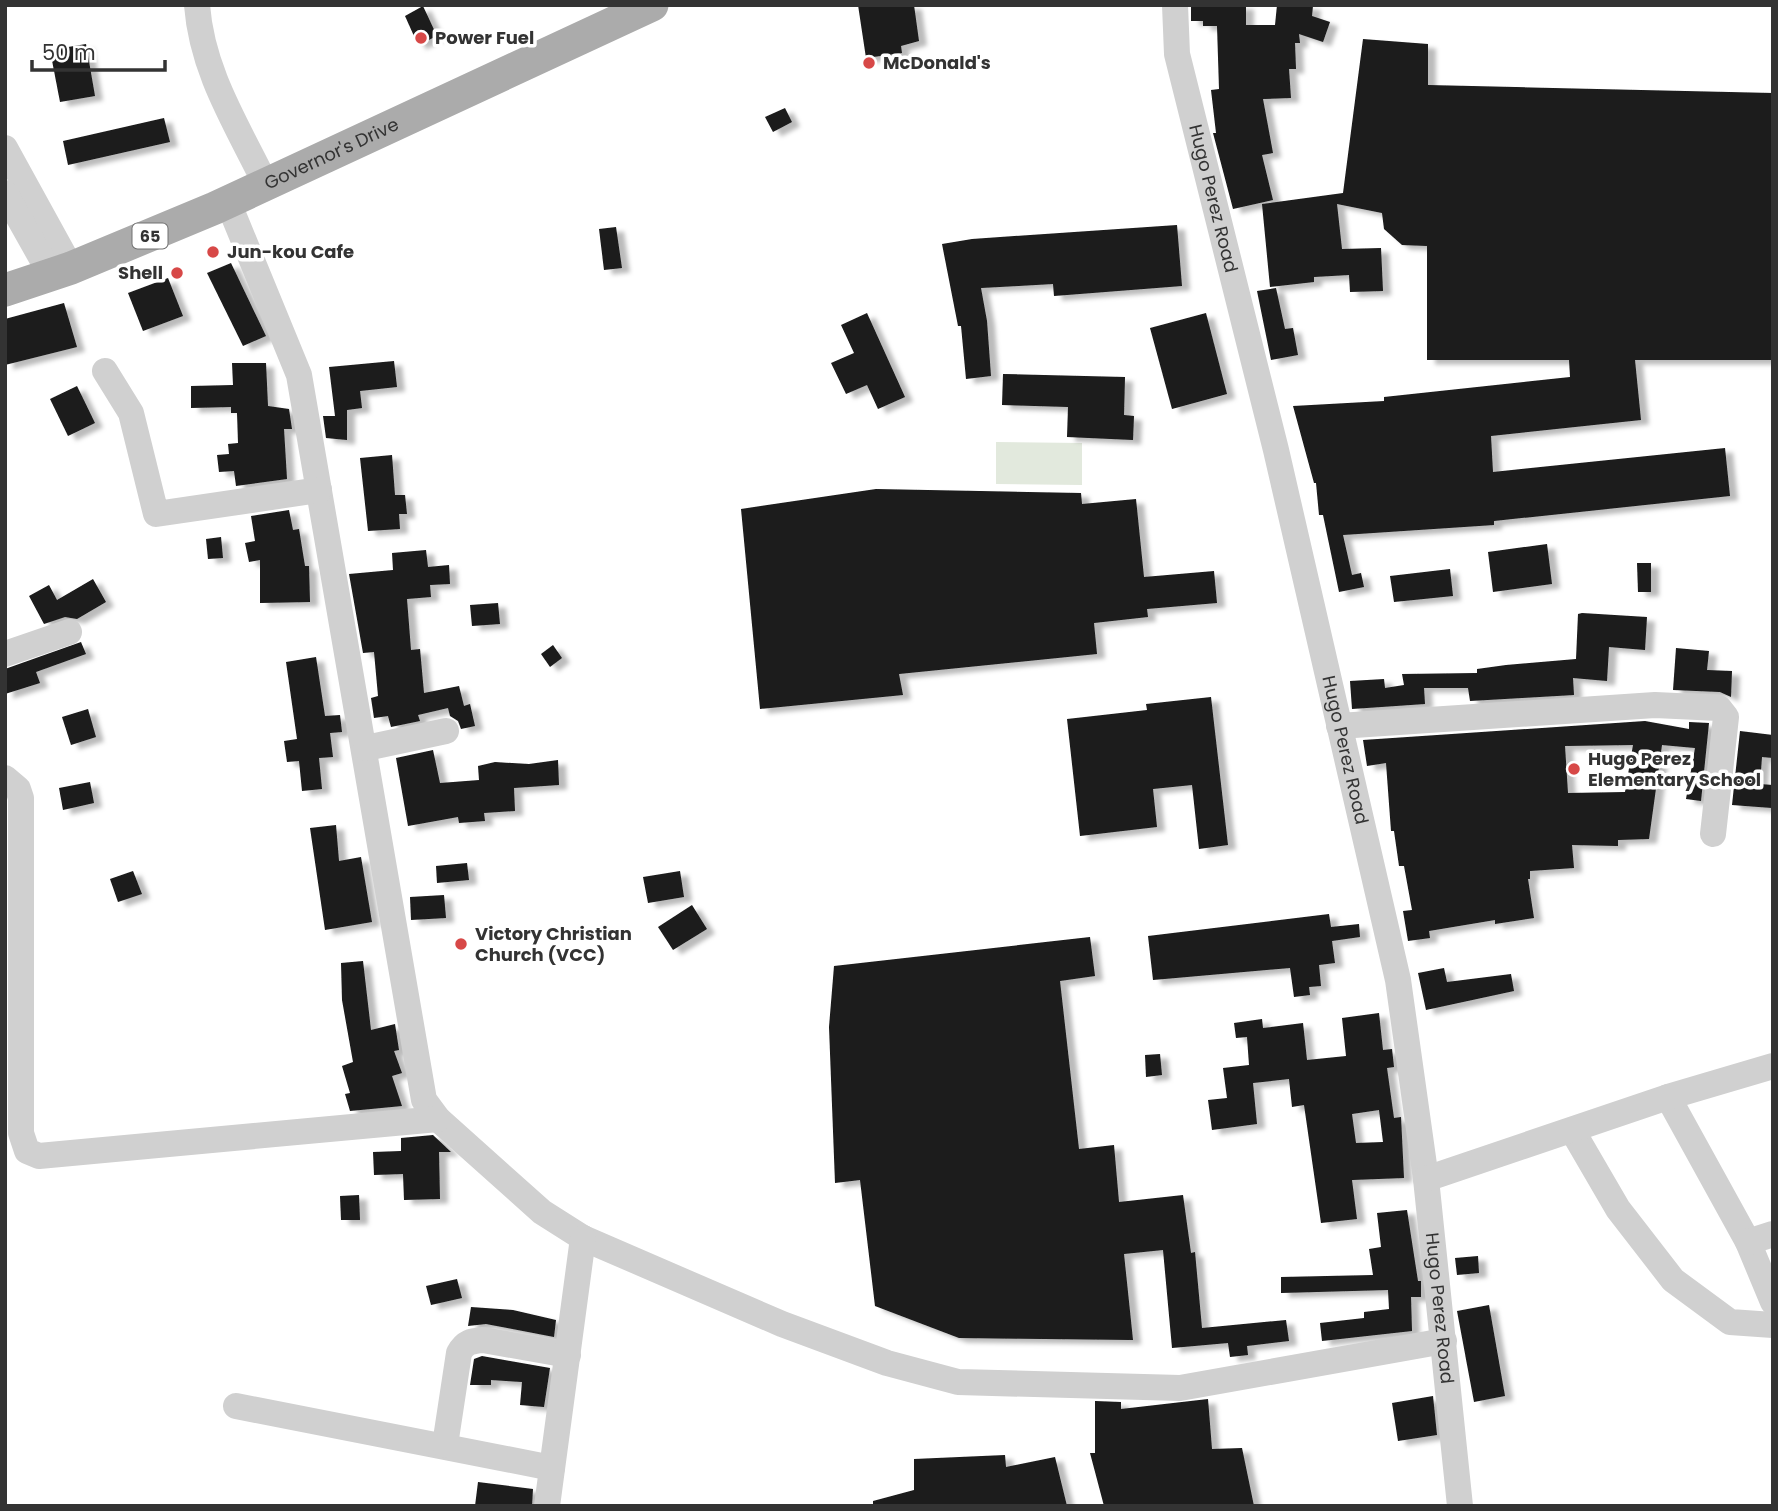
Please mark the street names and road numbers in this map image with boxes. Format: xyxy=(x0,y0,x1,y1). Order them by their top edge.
street label: Governor's Drive xyxy=(260,111,403,195)
street label: Hugo Perez Road xyxy=(1183,122,1244,275)
road number: 65 xyxy=(132,224,168,248)
street label: Hugo Perez Road xyxy=(1316,673,1375,827)
street label: Hugo Perez Road xyxy=(1420,1231,1460,1385)

